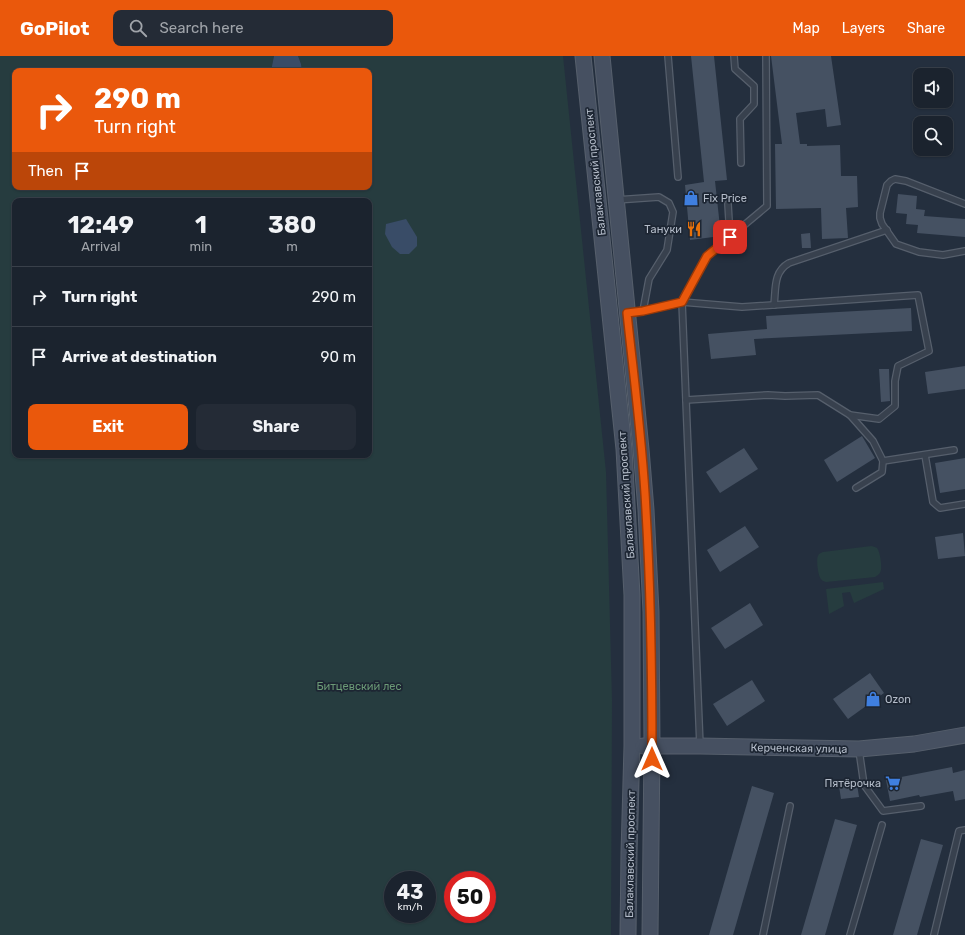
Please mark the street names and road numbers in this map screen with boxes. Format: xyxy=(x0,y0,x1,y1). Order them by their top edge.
street label: Балаклавский проспект xyxy=(582,107,609,236)
street label: Балаклавский проспект xyxy=(616,430,637,559)
street label: Керченская улица xyxy=(751,741,847,756)
street label: Балаклавский проспект xyxy=(623,790,638,918)

